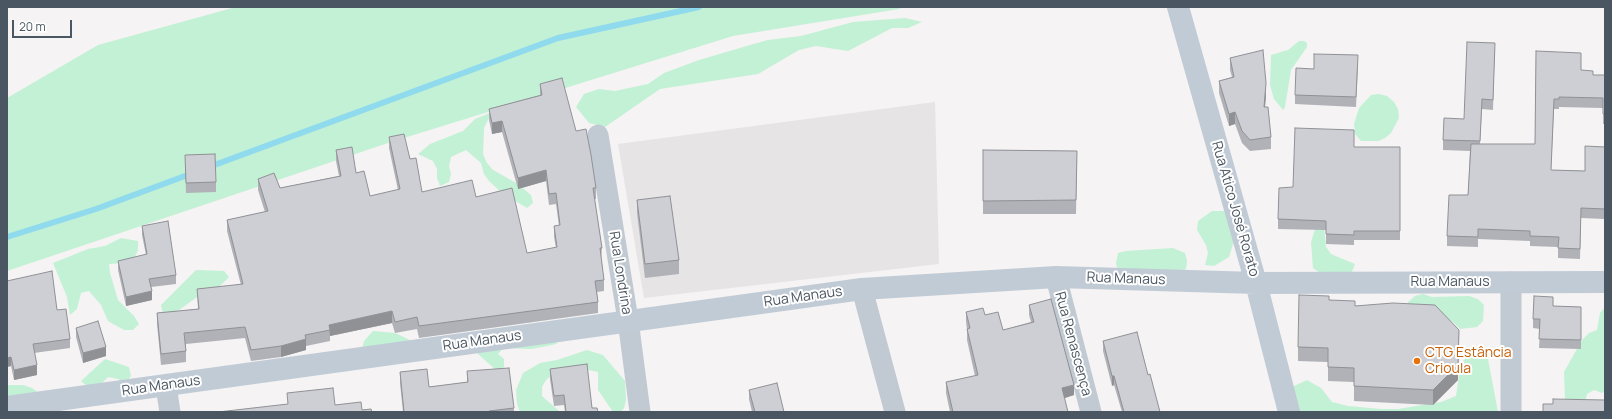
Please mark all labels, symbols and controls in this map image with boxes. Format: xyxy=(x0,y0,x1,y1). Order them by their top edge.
scale bar xyxy=(14,12,74,38)
text: 20 m xyxy=(19,18,46,35)
street label: Rua Atico José Rorato xyxy=(1208,139,1262,279)
street label: Rua Londrina xyxy=(605,230,635,316)
street label: Rua Manaus xyxy=(1086,269,1166,289)
street label: Rua Manaus xyxy=(1410,274,1490,290)
street label: Rua Manaus xyxy=(763,283,843,311)
street label: Rua Renascença xyxy=(1051,290,1095,398)
street label: Rua Manaus xyxy=(442,327,522,355)
place label: CTG Estância Crioula xyxy=(1425,345,1512,378)
marker: CTG Estância Crioula xyxy=(1412,356,1422,366)
street label: Rua Manaus xyxy=(121,372,201,400)

